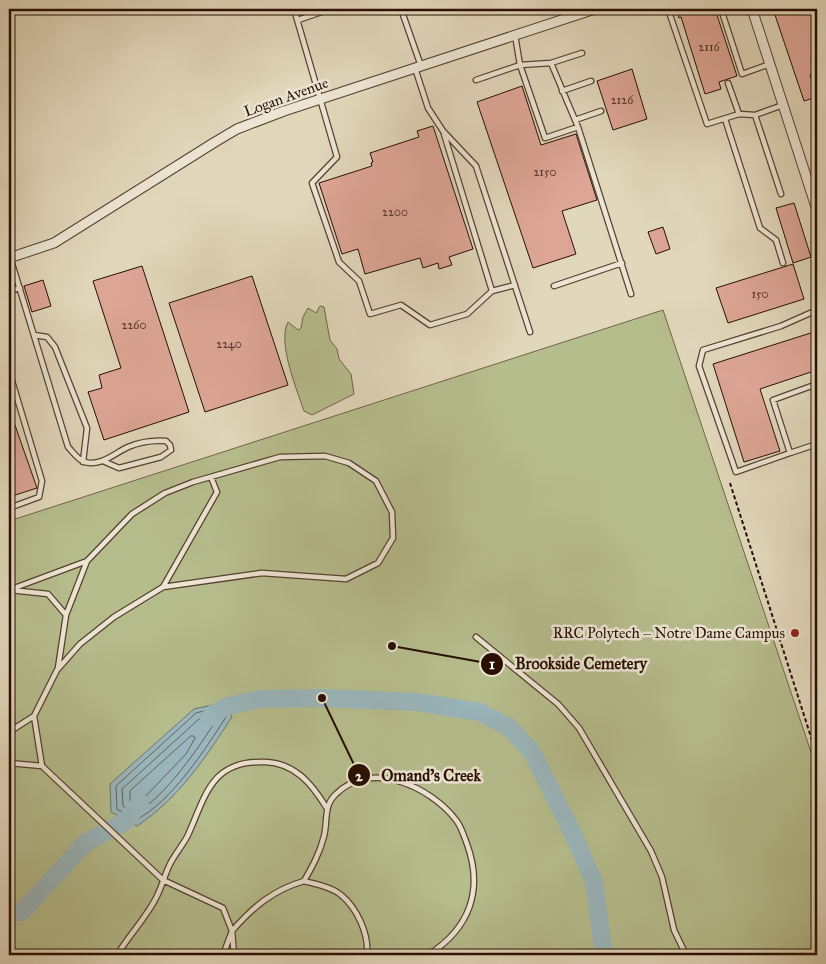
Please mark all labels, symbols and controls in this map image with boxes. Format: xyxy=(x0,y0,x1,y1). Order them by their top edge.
house number: 2116 xyxy=(698,40,721,54)
street label: Logan Avenue xyxy=(241,73,331,121)
house number: 2126 xyxy=(611,93,634,107)
house number: 2150 xyxy=(533,165,557,179)
house number: 2200 xyxy=(382,205,408,219)
house number: 150 xyxy=(751,287,769,301)
house number: 2260 xyxy=(122,318,146,332)
house number: 2240 xyxy=(216,337,242,351)
place label: RRC Polytech – Notre Dame Campus xyxy=(553,624,785,642)
marker: RRC Polytech – Notre Dame Campus xyxy=(789,627,801,639)
callout: Brookside Cemetery xyxy=(480,648,657,679)
text: Brookside Cemetery xyxy=(515,654,648,674)
text: 1 xyxy=(489,655,495,673)
callout: Omand's Creek xyxy=(346,760,491,791)
text: Omand's Creek xyxy=(381,766,481,785)
text: 2 xyxy=(355,767,363,785)

